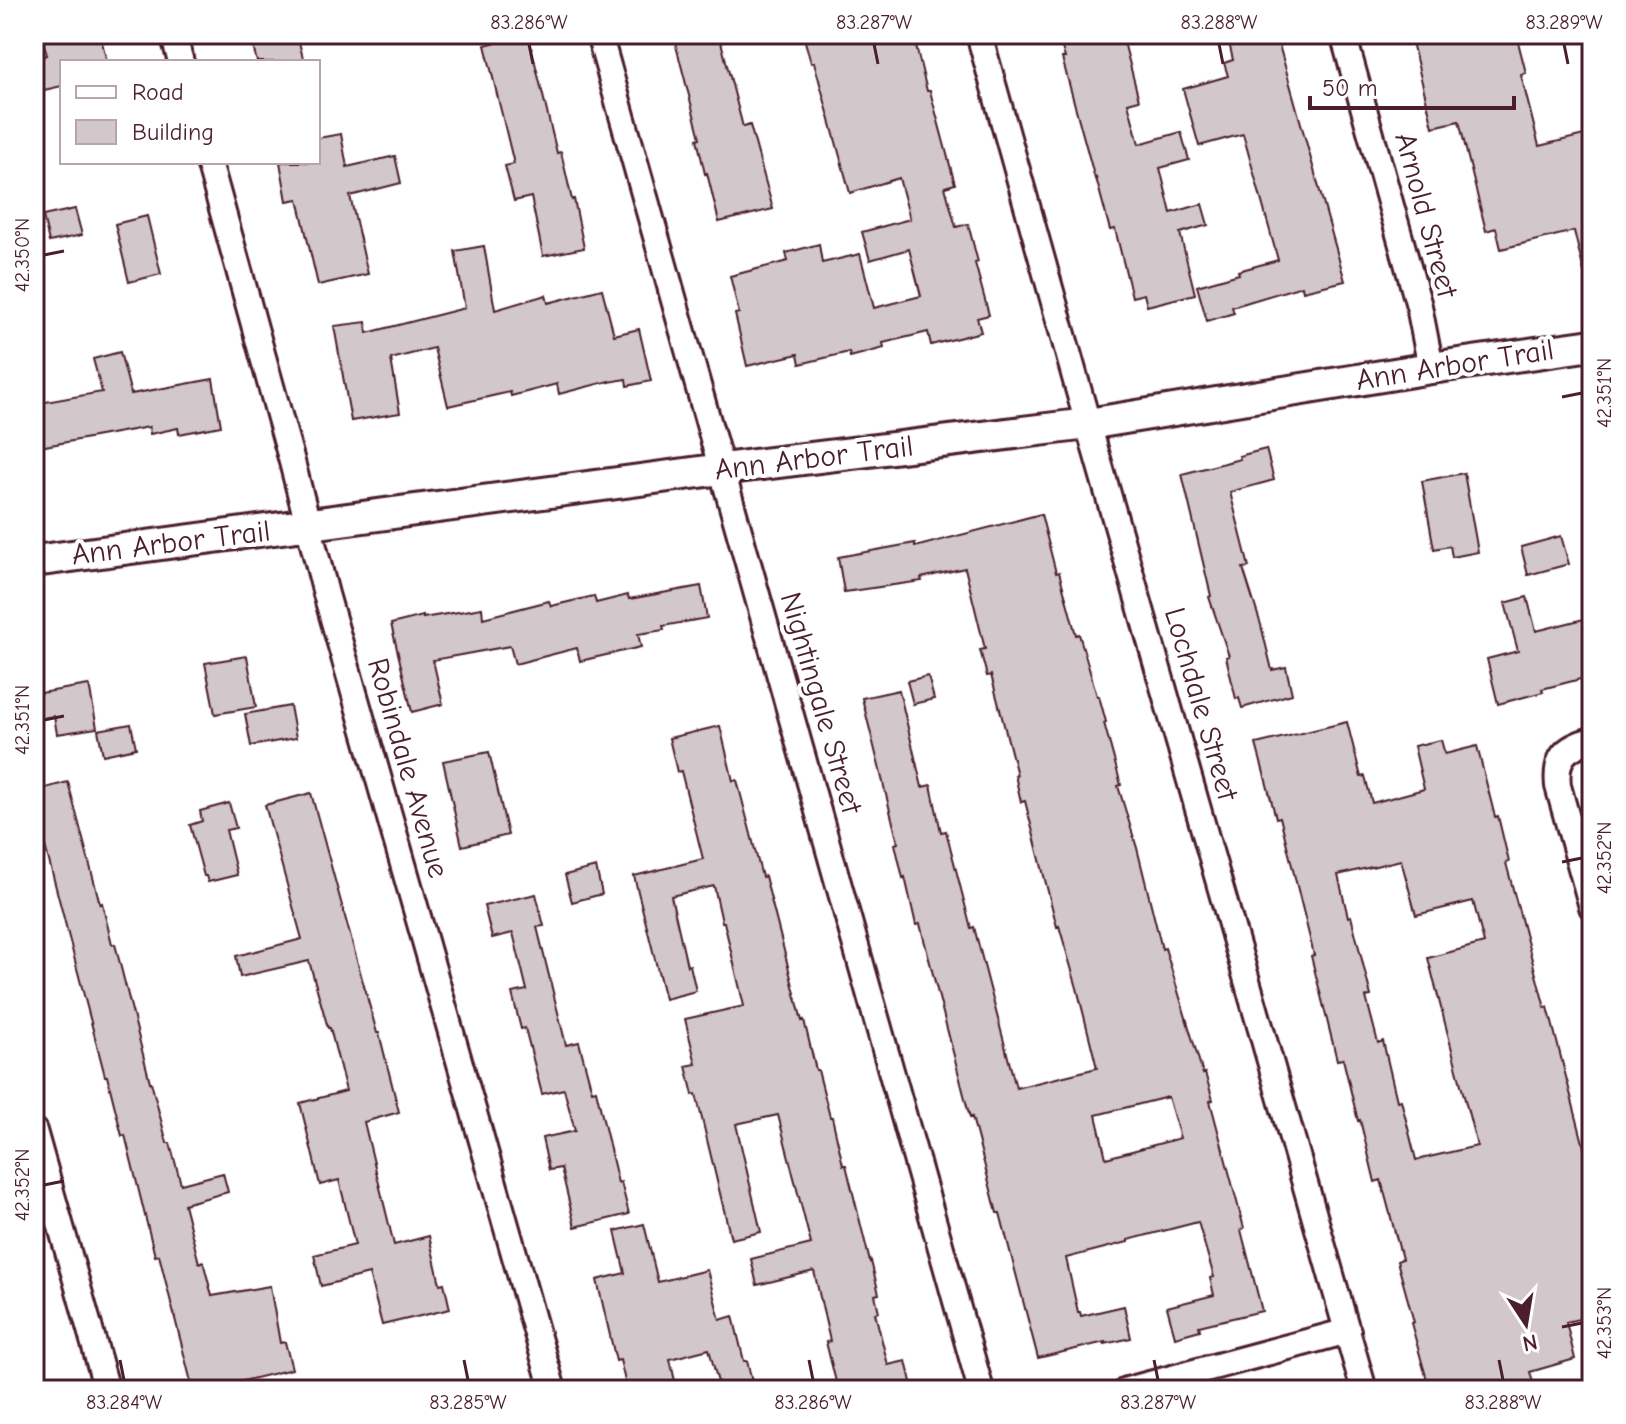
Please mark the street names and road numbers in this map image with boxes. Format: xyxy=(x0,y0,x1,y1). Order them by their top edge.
street label: Arnold Street xyxy=(1387,129,1465,303)
street label: Ann Arbor Trail xyxy=(1354,332,1556,398)
street label: Ann Arbor Trail xyxy=(713,428,915,488)
street label: Ann Arbor Trail xyxy=(70,513,272,573)
street label: Nightingale Street xyxy=(773,588,870,819)
street label: Lochdale Street xyxy=(1157,604,1246,806)
street label: Robindale Avenue xyxy=(360,654,456,882)

